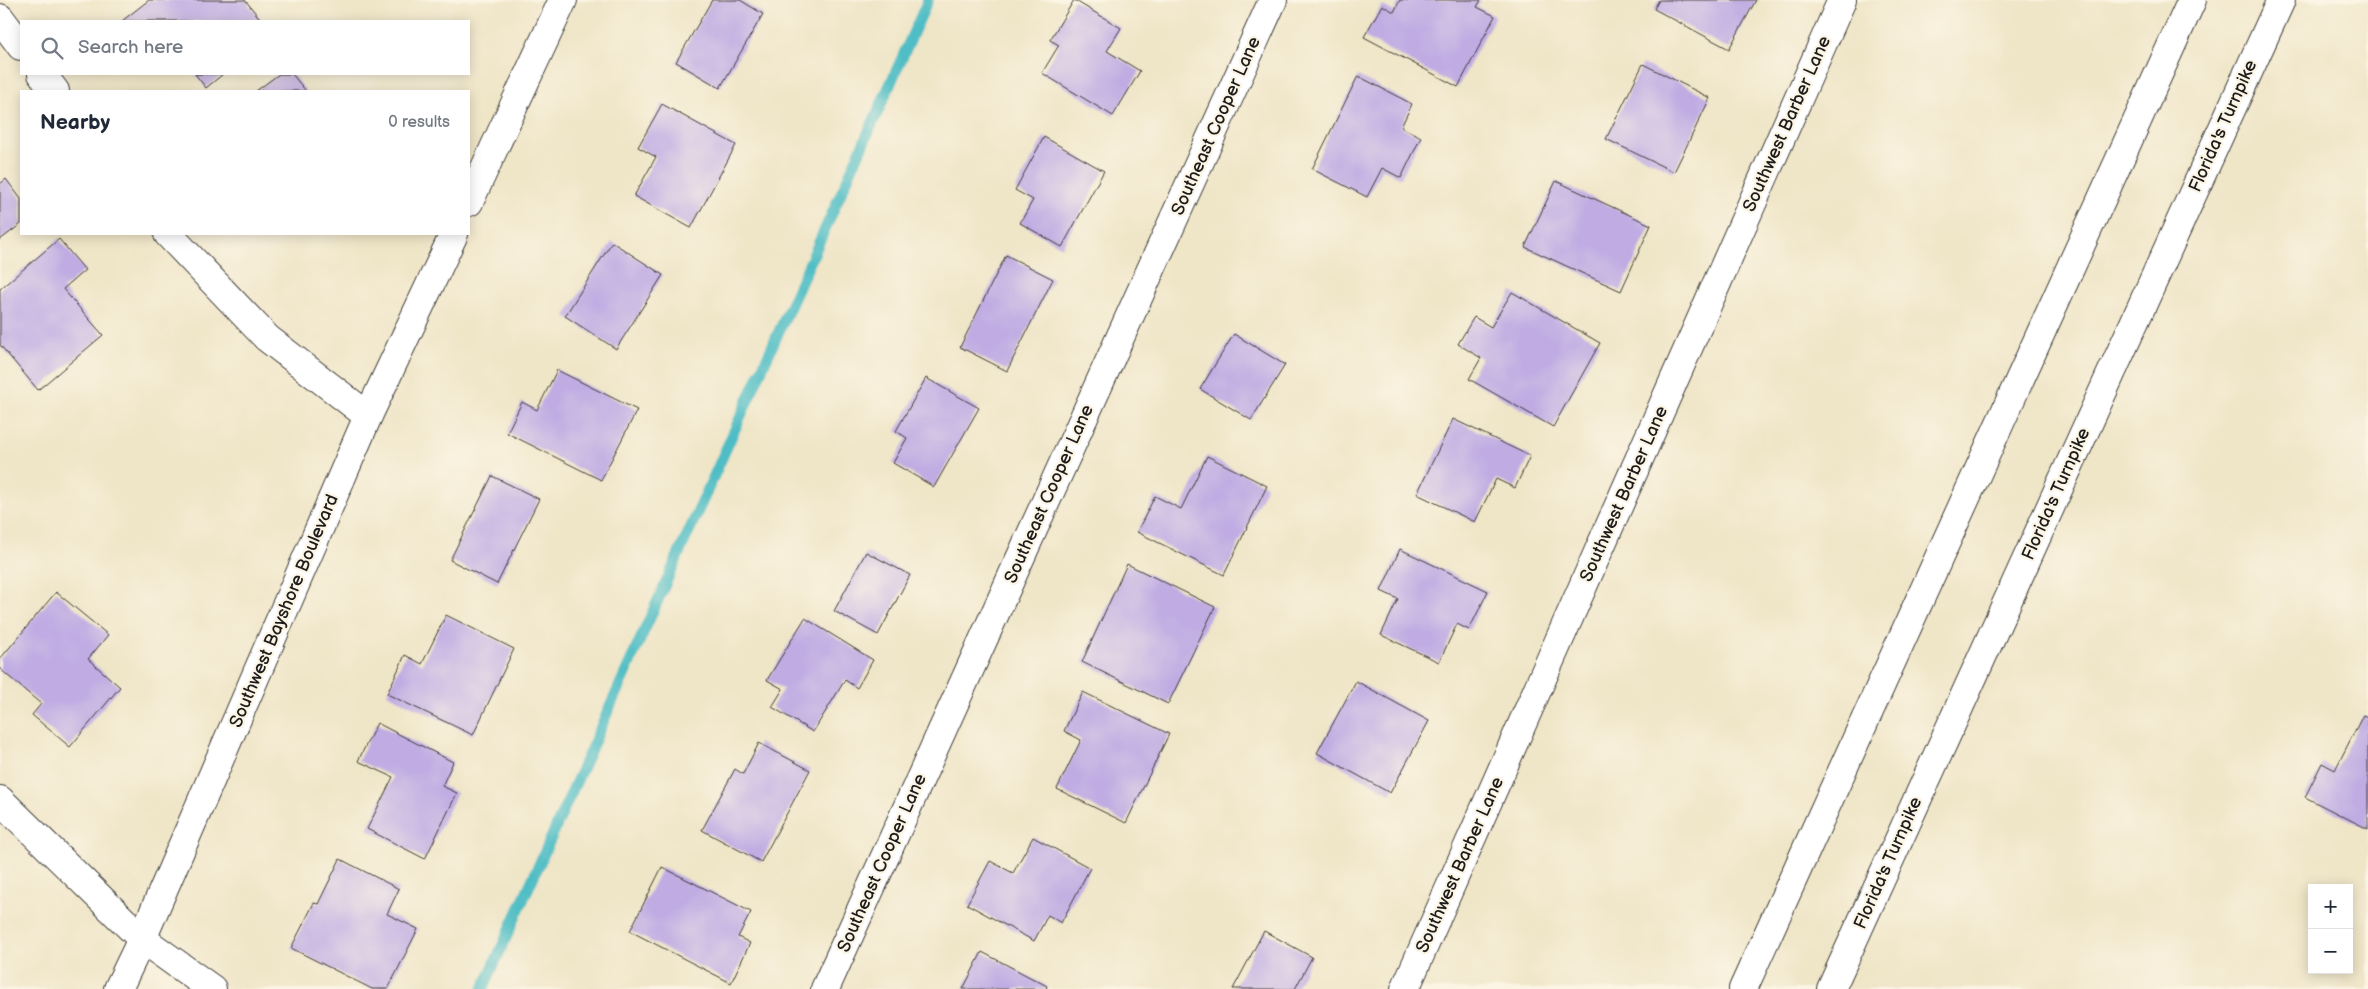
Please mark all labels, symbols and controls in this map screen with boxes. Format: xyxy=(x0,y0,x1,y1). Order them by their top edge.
search box xyxy=(20,20,470,75)
street label: Southeast Cooper Lane xyxy=(1167,33,1265,218)
street label: Southwest Barber Lane xyxy=(1739,33,1835,215)
icon: search xyxy=(38,34,66,62)
text: Search here xyxy=(78,36,183,59)
street label: Florida's Turnpike xyxy=(2185,57,2262,195)
text: Nearby xyxy=(40,110,110,135)
text: 0 results xyxy=(388,113,450,132)
street label: Southeast Cooper Lane xyxy=(1000,401,1098,586)
street label: Southwest Barber Lane xyxy=(1576,403,1672,585)
street label: Florida's Turnpike xyxy=(2018,425,2095,563)
street label: Southwest Bayshore Boulevard xyxy=(225,491,343,731)
street label: Southeast Cooper Lane xyxy=(833,770,931,955)
street label: Southwest Barber Lane xyxy=(1412,774,1508,956)
street label: Florida's Turnpike xyxy=(1850,794,1927,932)
map controls xyxy=(2308,884,2353,974)
button: + xyxy=(2308,884,2353,929)
button: − xyxy=(2308,929,2353,974)

